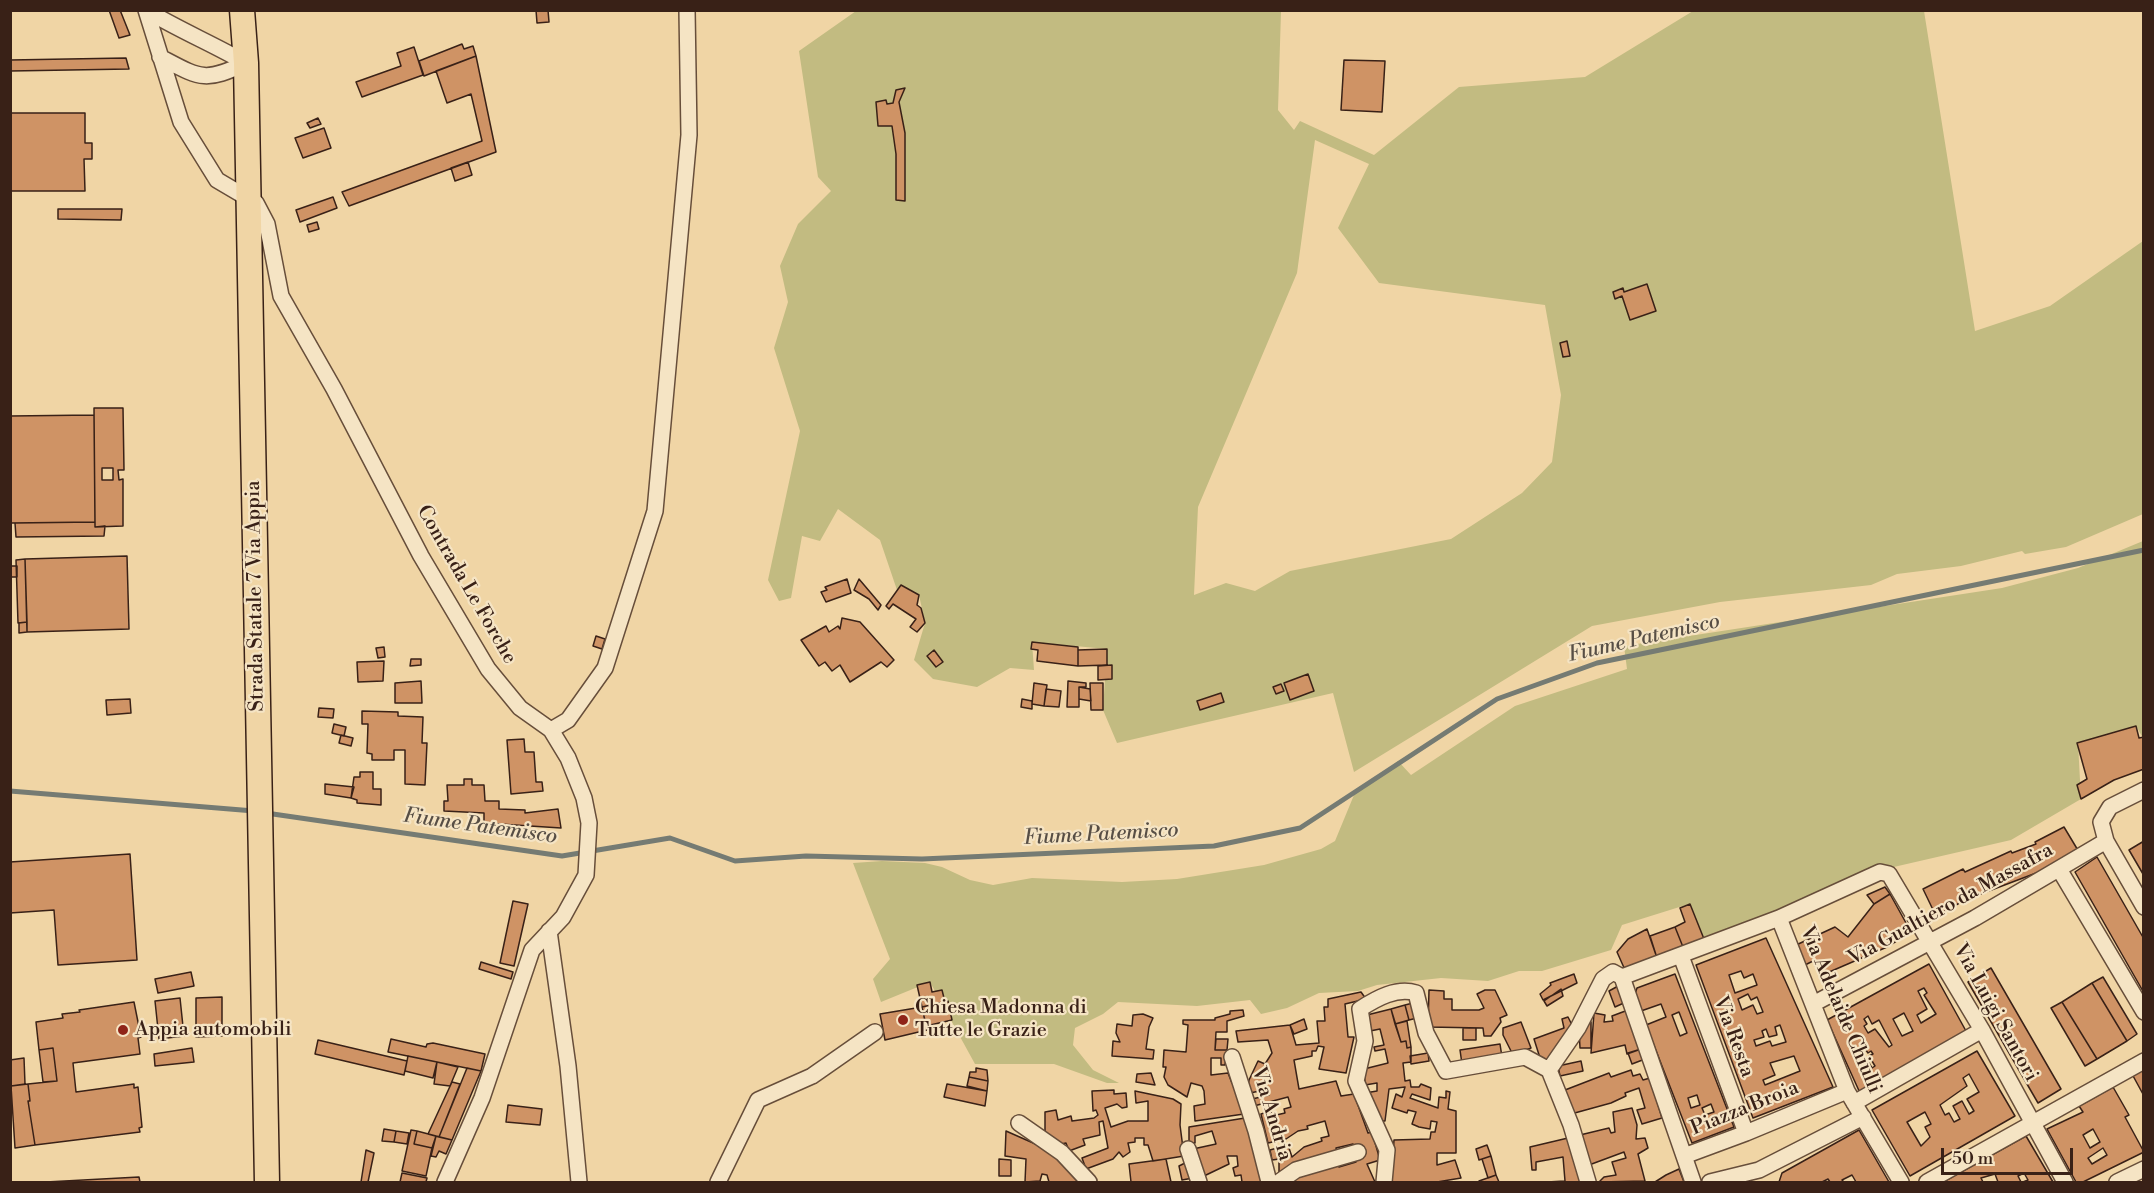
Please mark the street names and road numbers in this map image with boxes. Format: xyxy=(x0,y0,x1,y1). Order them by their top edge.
street label: Strada Statale 7 Via Appia xyxy=(242,480,270,712)
street label: Contrada Le Forche xyxy=(411,501,521,669)
street label: Via Gualtiero da Massafra xyxy=(1844,839,2058,971)
street label: Via Adelaide Chiulli xyxy=(1794,923,1886,1097)
street label: Via Luigi Santori xyxy=(1947,940,2043,1086)
street label: Via Resta xyxy=(1707,993,1759,1081)
street label: Via Andria xyxy=(1245,1064,1297,1164)
street label: Piazza Broia xyxy=(1688,1076,1802,1142)

